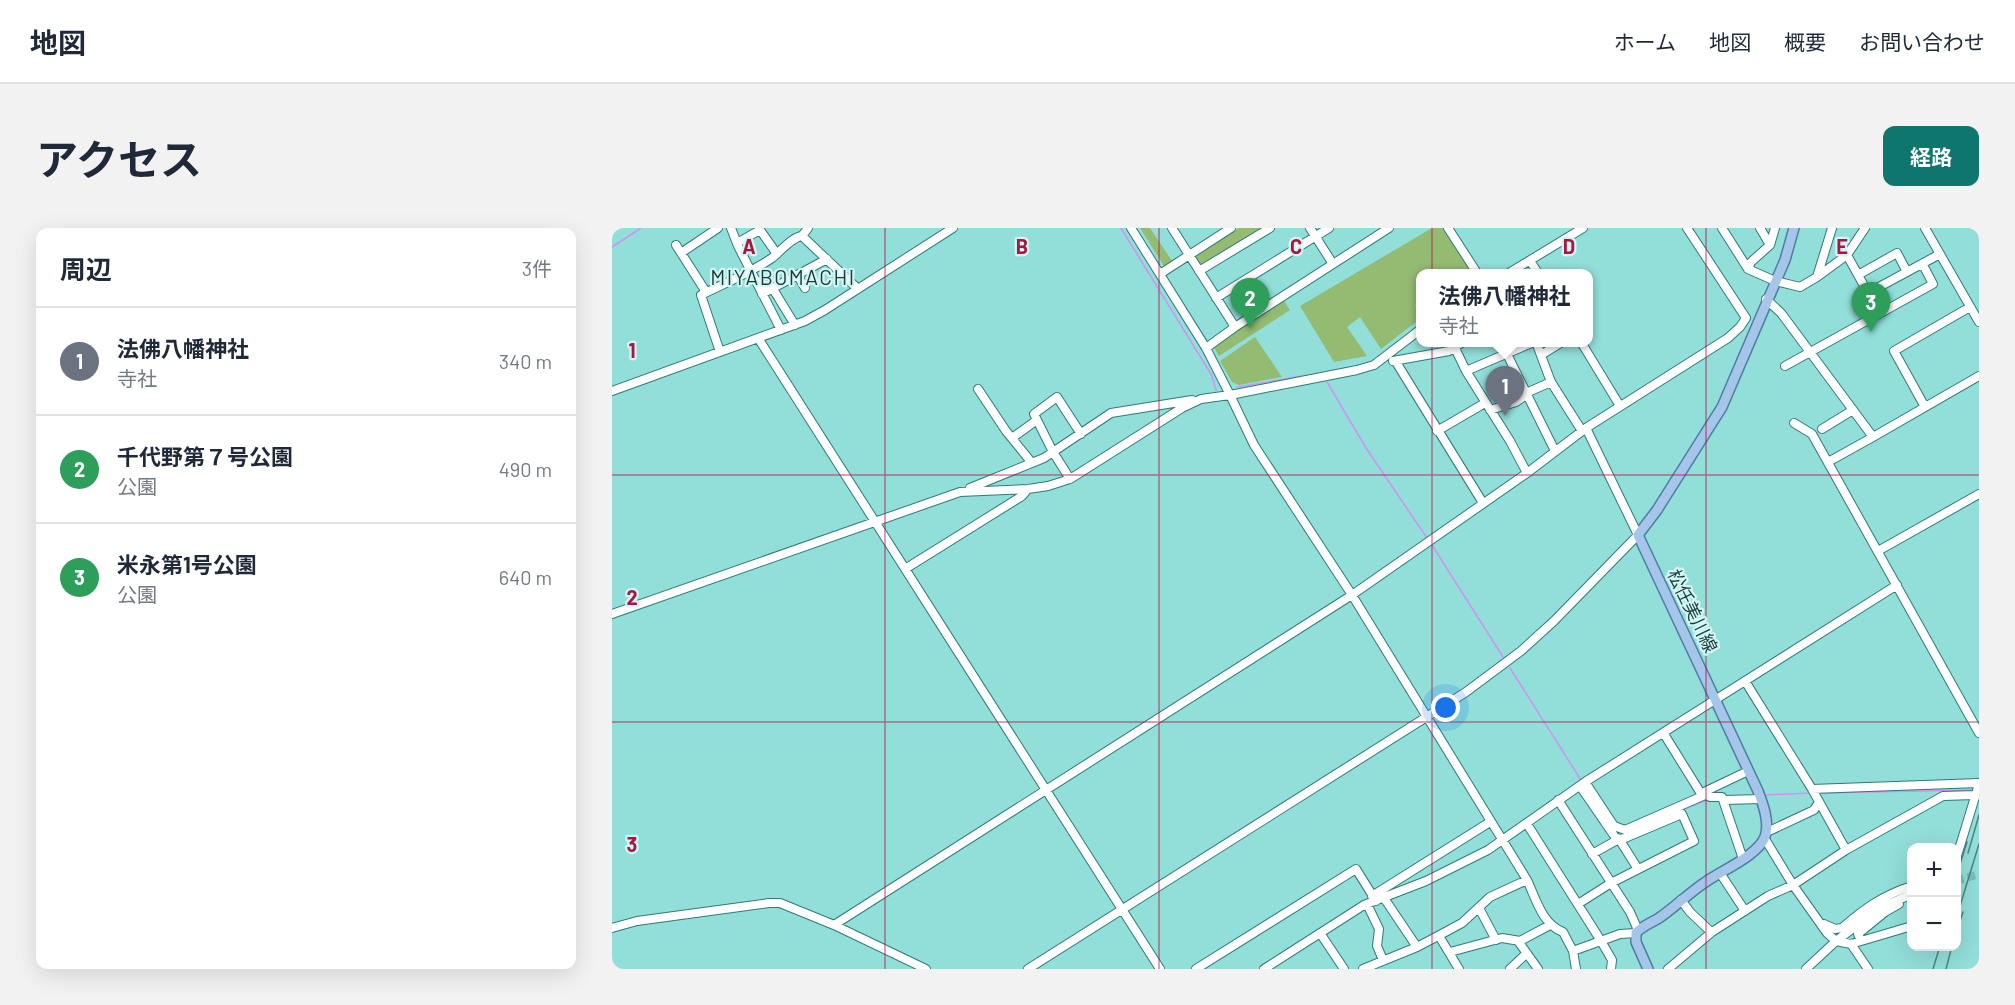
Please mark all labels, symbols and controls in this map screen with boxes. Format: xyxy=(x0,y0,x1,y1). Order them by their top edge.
text: 地図 xyxy=(30,25,86,59)
text: ホーム xyxy=(1614,29,1676,54)
text: 地図 xyxy=(1709,29,1751,54)
text: 概要 xyxy=(1784,29,1826,54)
text: お問い合わせ xyxy=(1859,29,1985,54)
button: 経路 xyxy=(1883,126,1979,186)
text: アクセス xyxy=(36,133,202,183)
text: A xyxy=(742,234,756,258)
text: B xyxy=(1016,234,1028,258)
text: C xyxy=(1290,234,1302,258)
text: D xyxy=(1563,234,1575,258)
text: E xyxy=(1836,234,1848,258)
text: 周辺 xyxy=(60,253,112,284)
text: 3件 xyxy=(522,256,552,280)
district label: MIYABOMACHI xyxy=(710,264,856,289)
popup xyxy=(1416,269,1593,347)
pin: 2 xyxy=(1230,279,1270,328)
text: 法佛八幡神社 xyxy=(1438,282,1571,308)
pin: 3 xyxy=(1852,282,1890,332)
text: 寺社 xyxy=(1438,313,1478,337)
text: 法佛八幡神社 xyxy=(117,335,249,361)
text: 1 xyxy=(628,338,636,362)
text: 1 xyxy=(76,349,83,373)
text: 340 m xyxy=(499,349,552,373)
text: 寺社 xyxy=(117,366,157,390)
pin: 1 xyxy=(1486,366,1524,416)
text: 千代野第７号公園 xyxy=(117,443,293,469)
text: 2 xyxy=(74,457,85,481)
text: 490 m xyxy=(499,457,552,481)
text: 公園 xyxy=(117,474,157,498)
text: 米永第1号公園 xyxy=(117,551,257,577)
text: 3 xyxy=(74,565,85,589)
text: 640 m xyxy=(499,565,552,589)
street label: 松任美川線 xyxy=(1663,565,1723,656)
text: 公園 xyxy=(117,582,157,606)
text: 2 xyxy=(626,585,638,609)
your location xyxy=(1431,693,1460,722)
text: 3 xyxy=(627,832,637,856)
map controls xyxy=(1907,843,1961,951)
button: + xyxy=(1907,843,1961,897)
button: − xyxy=(1907,897,1961,951)

